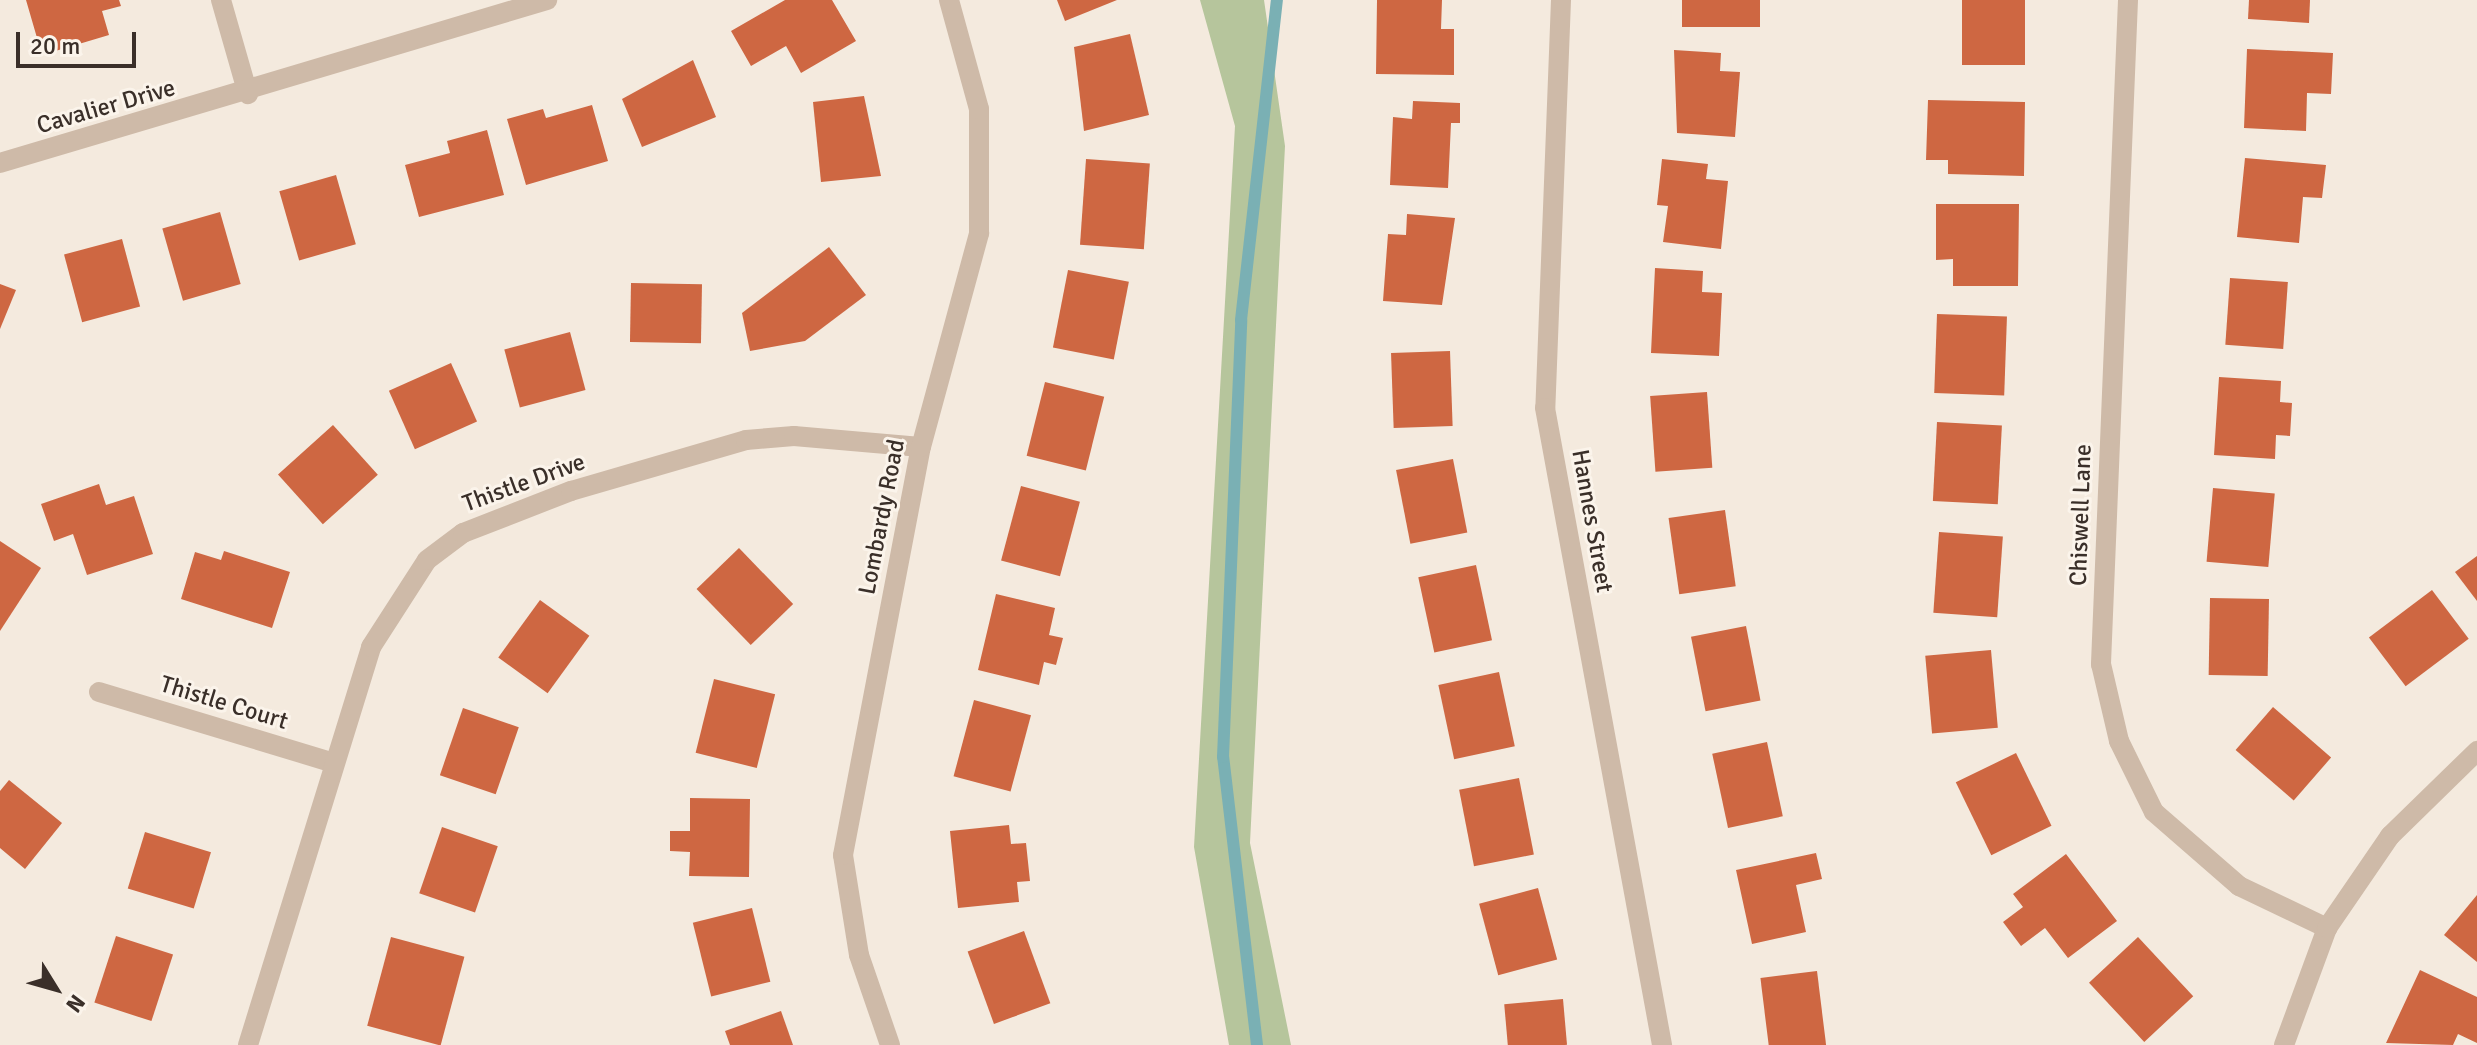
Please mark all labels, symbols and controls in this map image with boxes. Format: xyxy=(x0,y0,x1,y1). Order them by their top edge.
scale bar xyxy=(20,16,140,66)
text: 20 m xyxy=(30,31,80,61)
street label: Cavalier Drive xyxy=(34,74,178,140)
street label: Lombardy Road xyxy=(853,437,911,597)
street label: Chiswell Lane xyxy=(2064,443,2098,587)
street label: Hannes Street xyxy=(1565,447,1619,595)
street label: Thistle Drive xyxy=(459,448,589,518)
street label: Thistle Court xyxy=(157,670,291,736)
north arrow xyxy=(16,949,96,1029)
text: N xyxy=(60,990,91,1018)

